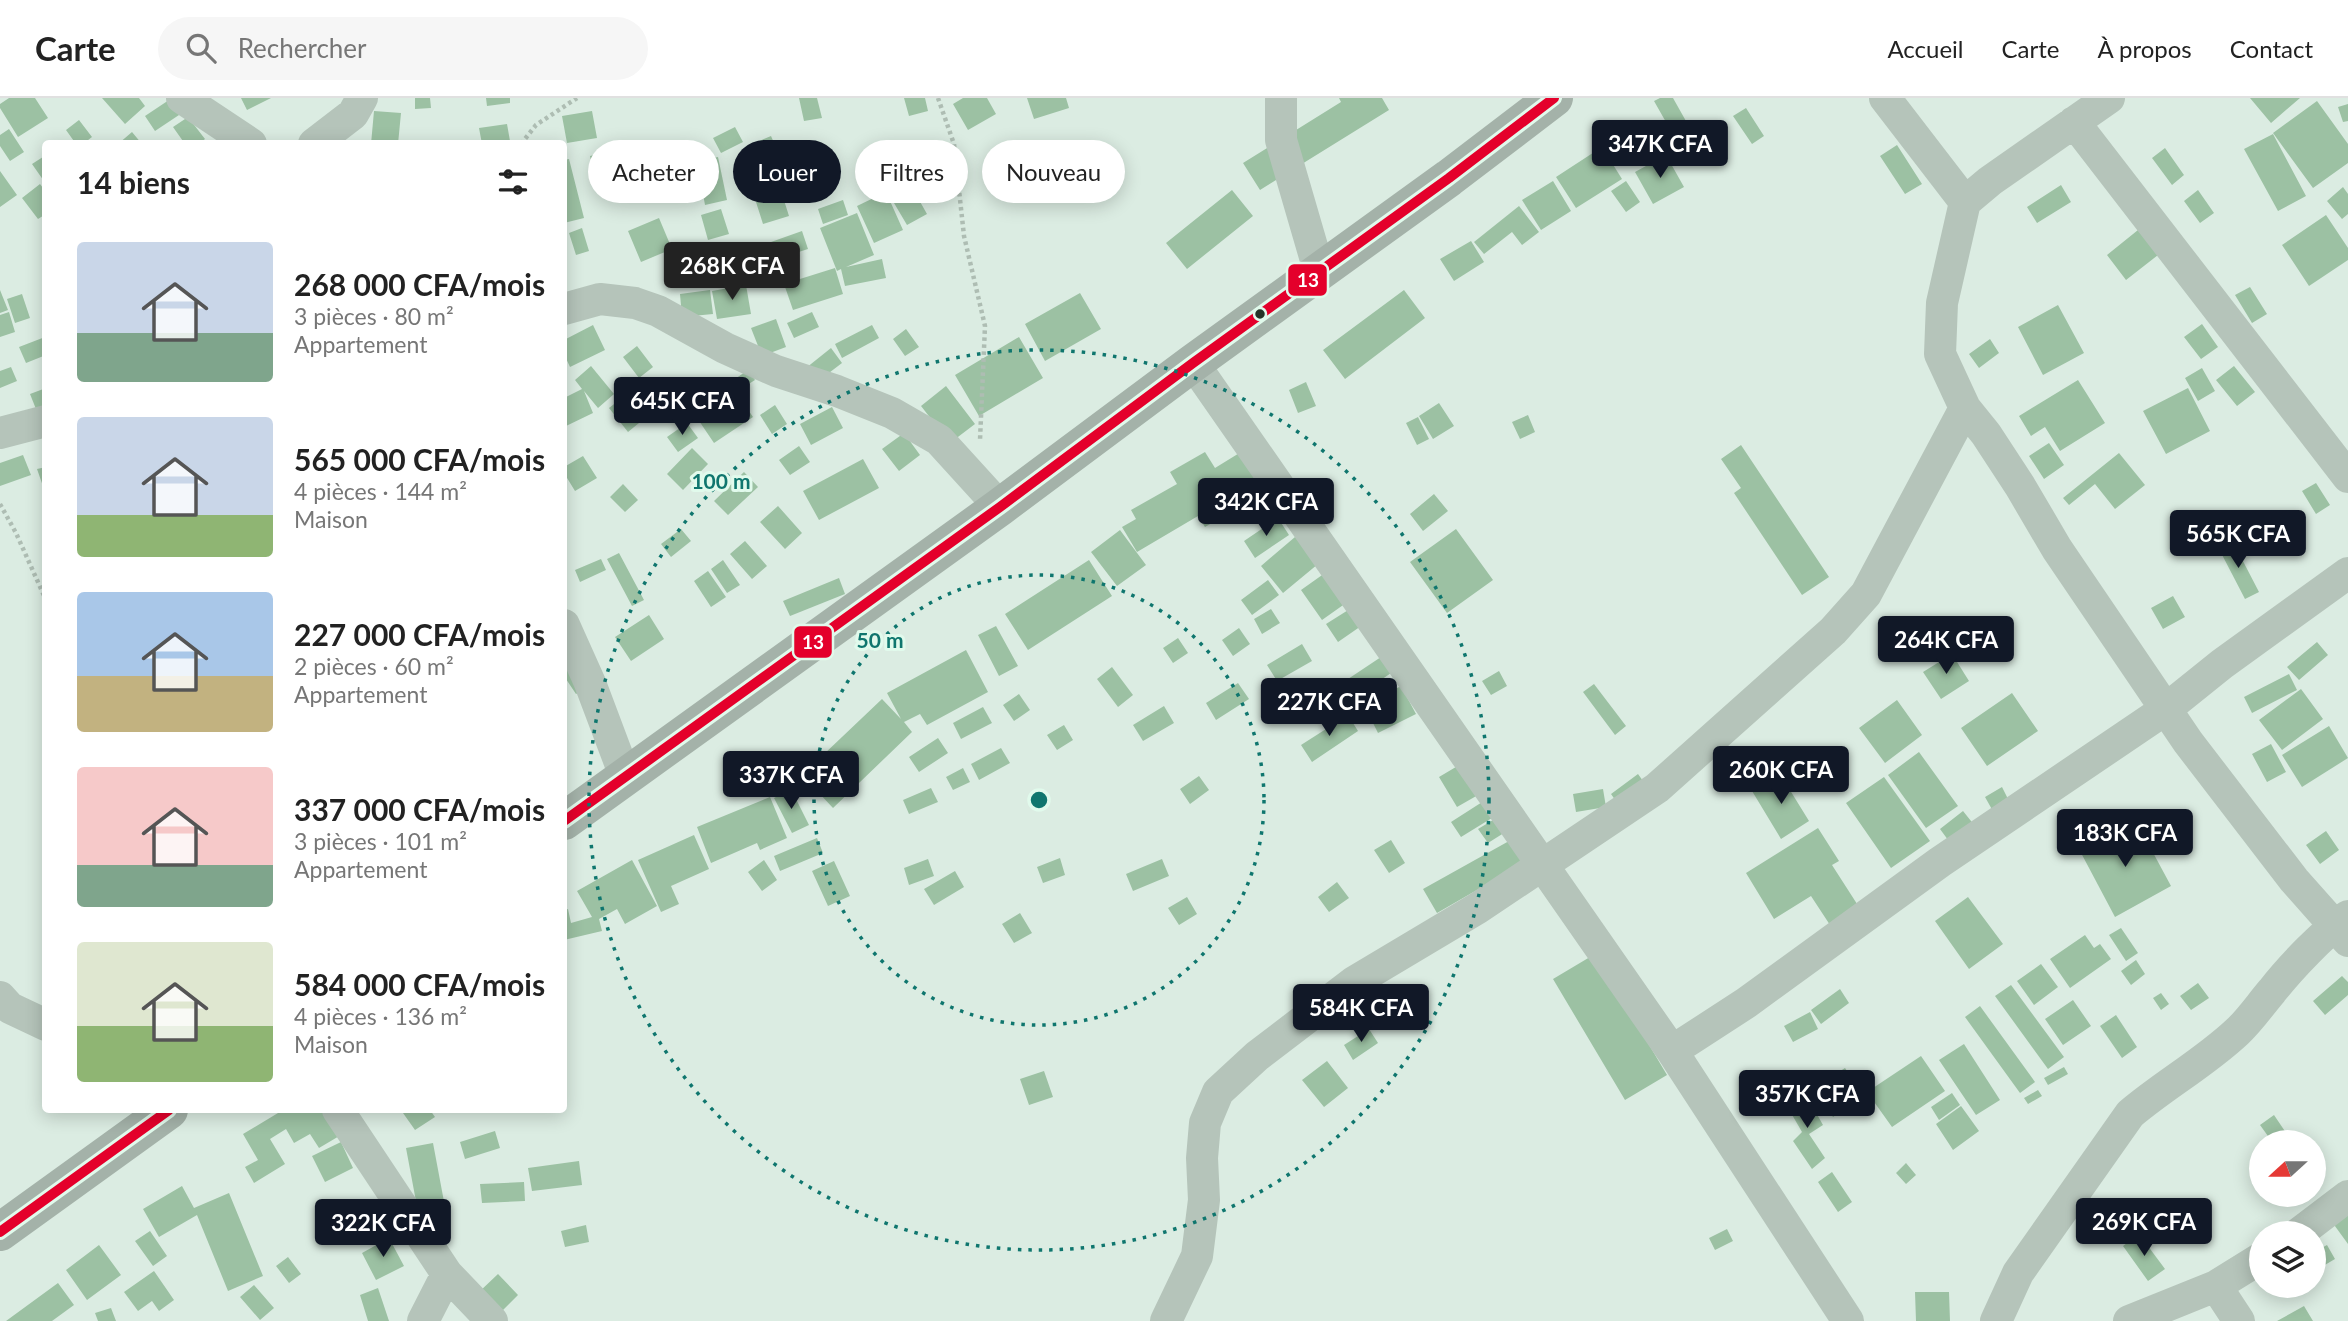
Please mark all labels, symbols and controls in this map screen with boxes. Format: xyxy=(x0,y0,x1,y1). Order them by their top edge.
search box xyxy=(158,17,648,80)
text: Carte xyxy=(35,28,116,68)
icon: search xyxy=(182,29,220,67)
text: Rechercher xyxy=(238,32,367,64)
text: Accueil xyxy=(1887,34,1963,63)
text: Carte xyxy=(2001,34,2059,63)
text: À propos xyxy=(2097,34,2192,63)
text: Contact xyxy=(2230,34,2313,63)
pin: 347K CFA xyxy=(1588,120,1732,180)
text: 347K CFA xyxy=(1608,129,1712,157)
chip: Acheter xyxy=(588,140,719,203)
chip: Louer xyxy=(733,140,841,203)
chip: Filtres xyxy=(855,140,968,203)
chip: Nouveau xyxy=(982,140,1125,203)
icon: filters xyxy=(494,163,532,201)
text: 14 biens xyxy=(77,164,190,200)
pin: 268K CFA xyxy=(660,242,804,302)
text: 268K CFA xyxy=(680,251,784,279)
line badge: 13 xyxy=(1287,263,1328,297)
text: 268 000 CFA/mois xyxy=(294,266,545,302)
text: 13 xyxy=(1297,268,1319,291)
icon: home xyxy=(133,270,217,354)
text: 3 pièces · 80 m² xyxy=(294,302,454,330)
unlabelled marker xyxy=(1253,307,1267,321)
text: Appartement xyxy=(294,330,427,358)
pin: 645K CFA xyxy=(610,378,754,437)
text: 645K CFA xyxy=(630,386,734,414)
text: 565 000 CFA/mois xyxy=(294,441,545,477)
icon: home xyxy=(133,445,217,529)
text: 100 m xyxy=(691,468,751,493)
text: 4 pièces · 144 m² xyxy=(294,477,467,505)
pin: 342K CFA xyxy=(1194,478,1338,538)
text: 342K CFA xyxy=(1214,487,1318,515)
text: Maison xyxy=(294,505,368,533)
pin: 565K CFA xyxy=(2166,510,2310,570)
text: 565K CFA xyxy=(2186,519,2290,547)
text: 227 000 CFA/mois xyxy=(294,616,545,652)
pin: 264K CFA xyxy=(1874,616,2018,676)
icon: home xyxy=(133,620,217,704)
line badge: 13 xyxy=(793,625,833,659)
text: 264K CFA xyxy=(1894,625,1998,653)
text: 50 m xyxy=(856,627,904,652)
text: 13 xyxy=(802,630,824,653)
text: 2 pièces · 60 m² xyxy=(294,652,454,680)
pin: 227K CFA xyxy=(1257,678,1401,738)
text: Appartement xyxy=(294,680,427,708)
text: 227K CFA xyxy=(1277,687,1381,715)
pin: 260K CFA xyxy=(1709,746,1853,806)
pin: 337K CFA xyxy=(719,752,863,811)
text: 260K CFA xyxy=(1729,755,1833,783)
text: 337K CFA xyxy=(739,760,843,788)
centre of rings xyxy=(1027,788,1051,812)
text: 337 000 CFA/mois xyxy=(294,791,545,827)
icon: home xyxy=(133,795,217,879)
pin: 183K CFA xyxy=(2053,810,2197,869)
text: 183K CFA xyxy=(2073,818,2177,846)
text: 3 pièces · 101 m² xyxy=(294,827,467,855)
text: Appartement xyxy=(294,855,427,883)
text: 584 000 CFA/mois xyxy=(294,966,545,1002)
icon: home xyxy=(133,970,217,1054)
pin: 584K CFA xyxy=(1289,984,1433,1044)
text: 584K CFA xyxy=(1309,993,1413,1021)
text: 4 pièces · 136 m² xyxy=(294,1002,467,1030)
text: Maison xyxy=(294,1030,368,1058)
pin: 357K CFA xyxy=(1735,1070,1879,1130)
text: 357K CFA xyxy=(1755,1079,1859,1107)
north arrow xyxy=(2249,1130,2326,1208)
map controls xyxy=(2249,1130,2326,1298)
pin: 269K CFA xyxy=(2072,1198,2216,1258)
pin: 322K CFA xyxy=(311,1200,455,1259)
text: 269K CFA xyxy=(2092,1207,2196,1235)
text: 322K CFA xyxy=(331,1208,435,1236)
button: layers xyxy=(2249,1221,2326,1298)

